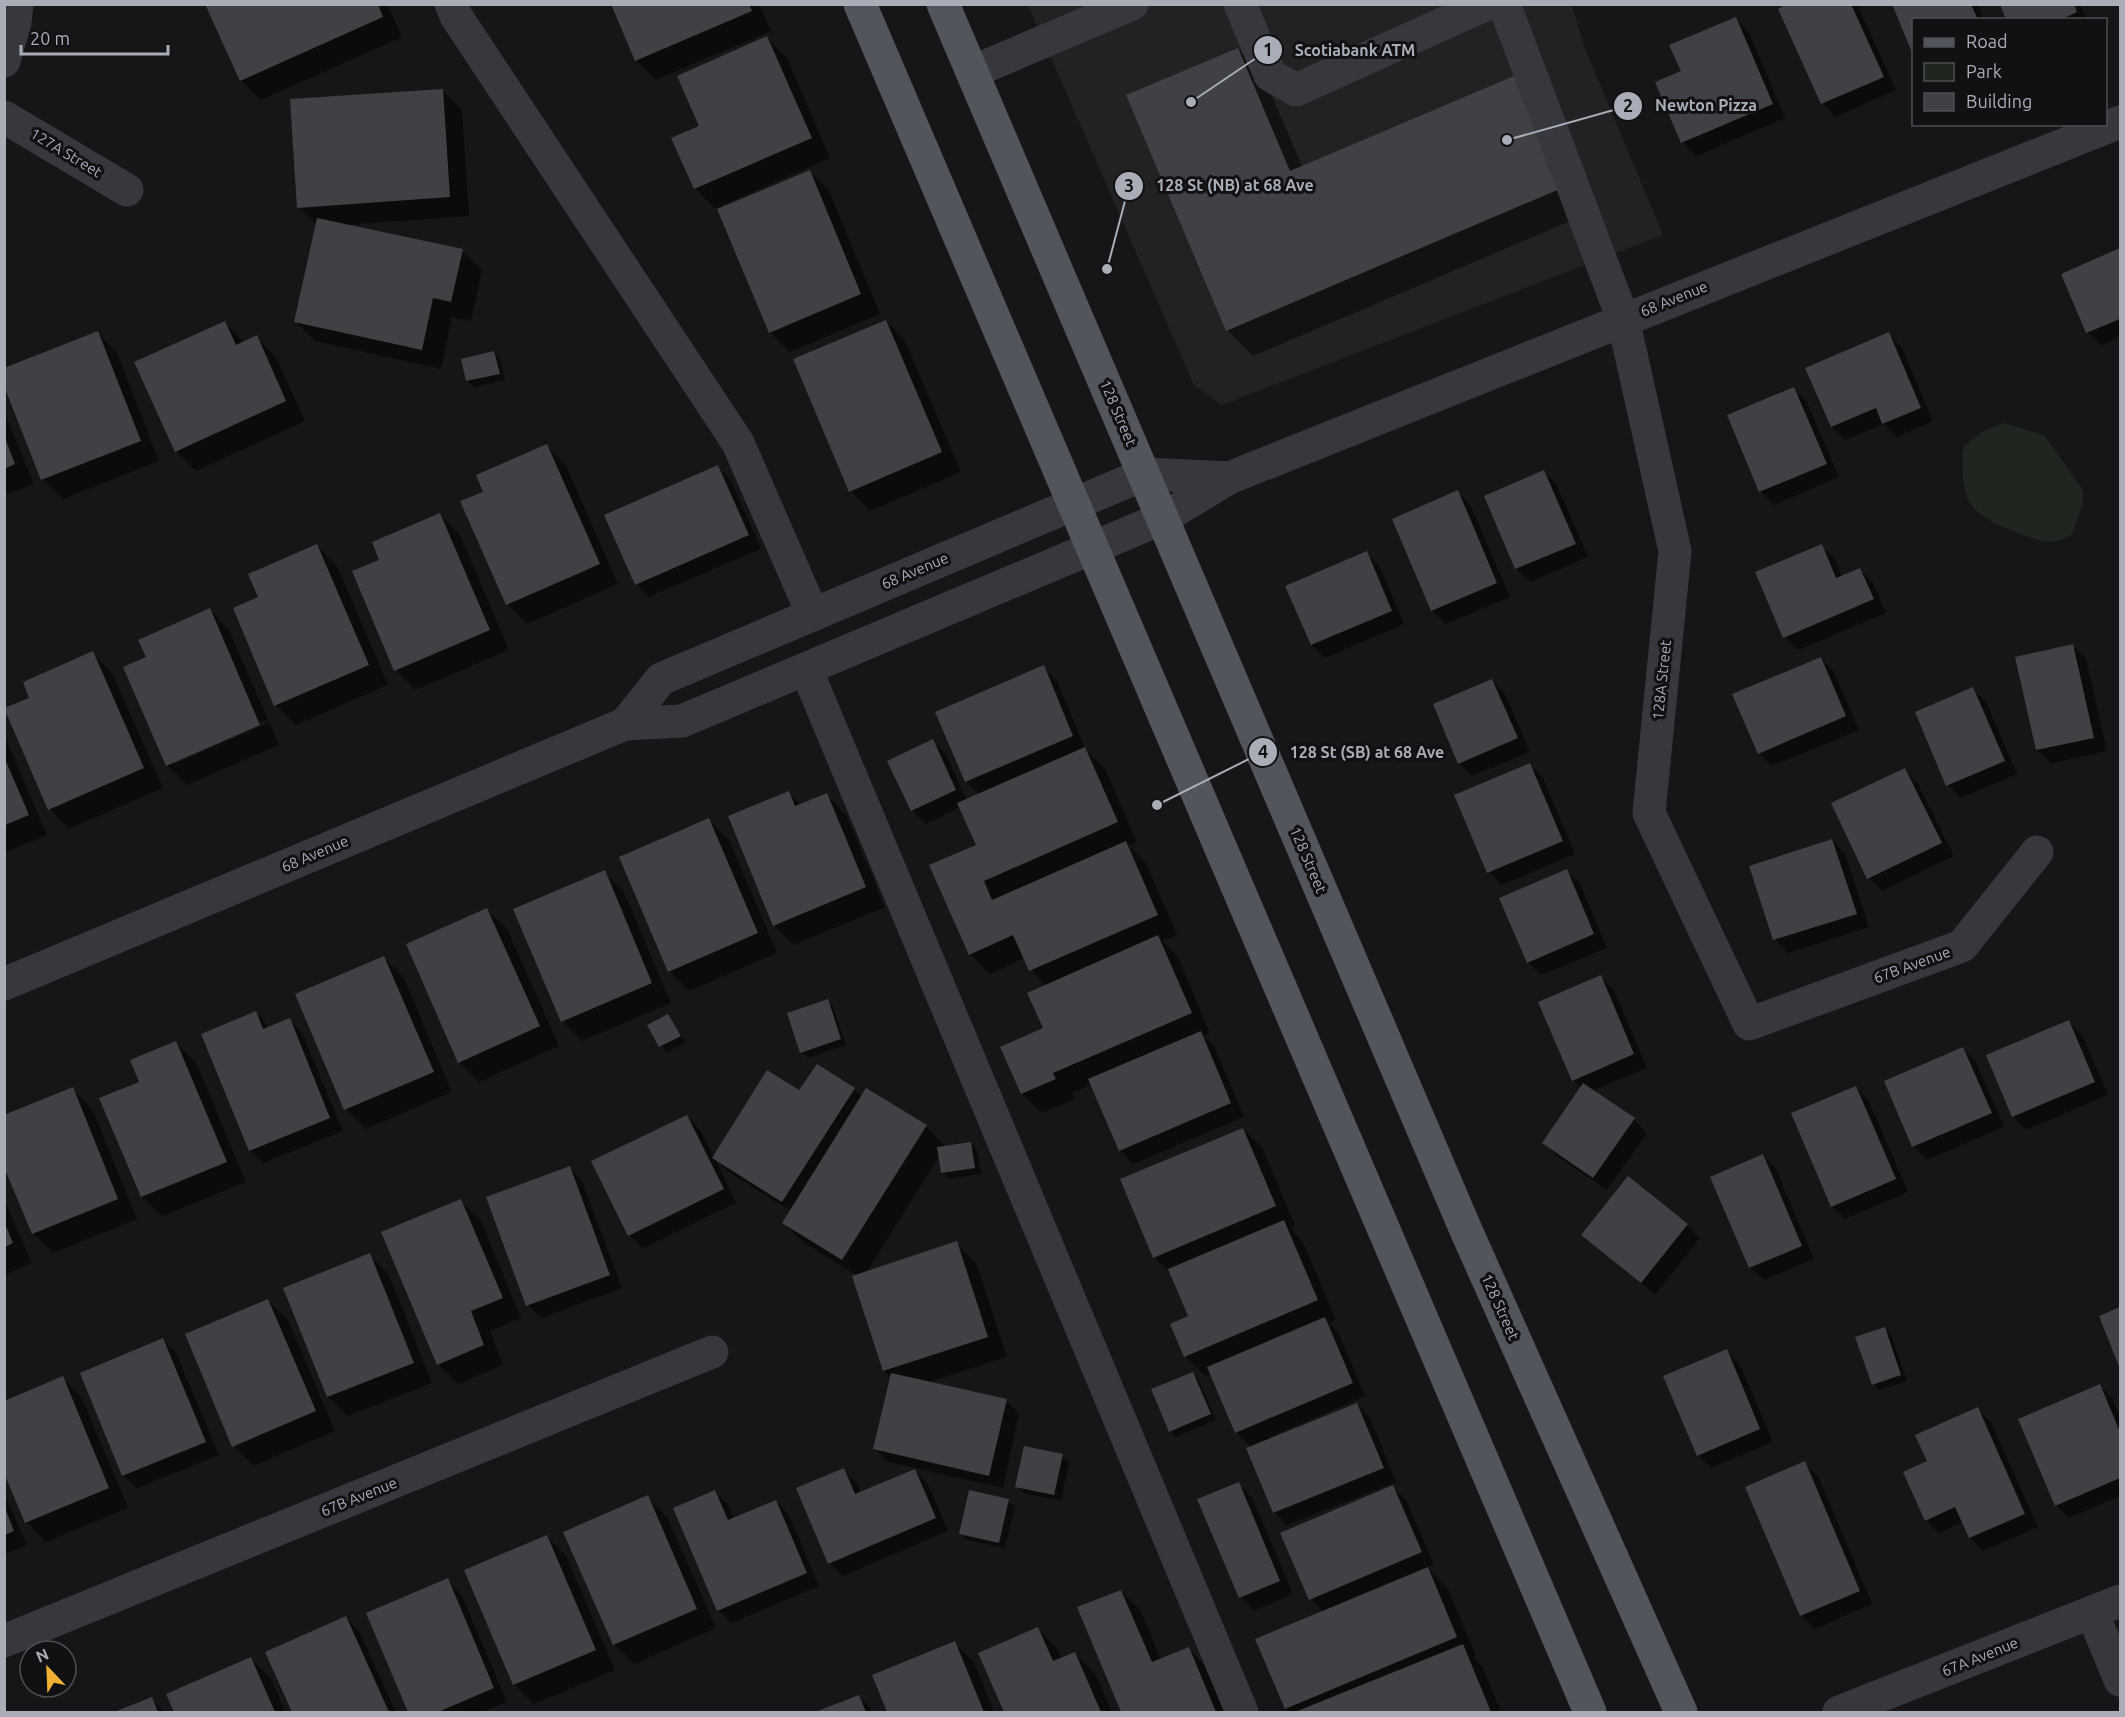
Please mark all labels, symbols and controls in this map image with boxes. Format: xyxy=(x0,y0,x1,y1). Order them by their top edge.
scale bar xyxy=(21,18,168,56)
legend xyxy=(1912,18,2107,126)
text: 20 m xyxy=(30,28,70,48)
text: Road xyxy=(1966,31,2008,51)
callout: Scotiabank ATM xyxy=(1253,33,1427,67)
text: 1 xyxy=(1263,39,1273,59)
text: Scotiabank ATM xyxy=(1295,41,1415,59)
text: Park xyxy=(1966,61,2002,81)
callout: Newton Pizza xyxy=(1613,89,1769,123)
text: Building xyxy=(1966,91,2032,111)
text: 2 xyxy=(1623,95,1633,115)
text: Newton Pizza xyxy=(1655,96,1757,114)
street label: 127A Street xyxy=(27,125,105,181)
callout: 128 St (NB) at 68 Ave xyxy=(1114,169,1325,203)
text: 3 xyxy=(1124,175,1134,195)
text: 128 St (NB) at 68 Ave xyxy=(1156,176,1314,195)
street label: 68 Avenue xyxy=(1638,277,1710,320)
street label: 128 Street xyxy=(1097,377,1140,449)
street label: 68 Avenue xyxy=(879,549,951,592)
street label: 128A Street xyxy=(1649,639,1674,721)
callout: 128 St (SB) at 68 Ave xyxy=(1248,735,1457,769)
text: 4 xyxy=(1258,741,1268,761)
text: 128 St (SB) at 68 Ave xyxy=(1290,743,1444,762)
street label: 128 Street xyxy=(1287,824,1330,896)
street label: 68 Avenue xyxy=(279,832,351,875)
street label: 67B Avenue xyxy=(1871,943,1953,986)
street label: 128 Street xyxy=(1478,1271,1523,1343)
street label: 67B Avenue xyxy=(318,1474,399,1519)
street label: 67A Avenue xyxy=(1939,1634,2020,1680)
north arrow xyxy=(18,1639,78,1699)
text: N xyxy=(33,1645,51,1666)

